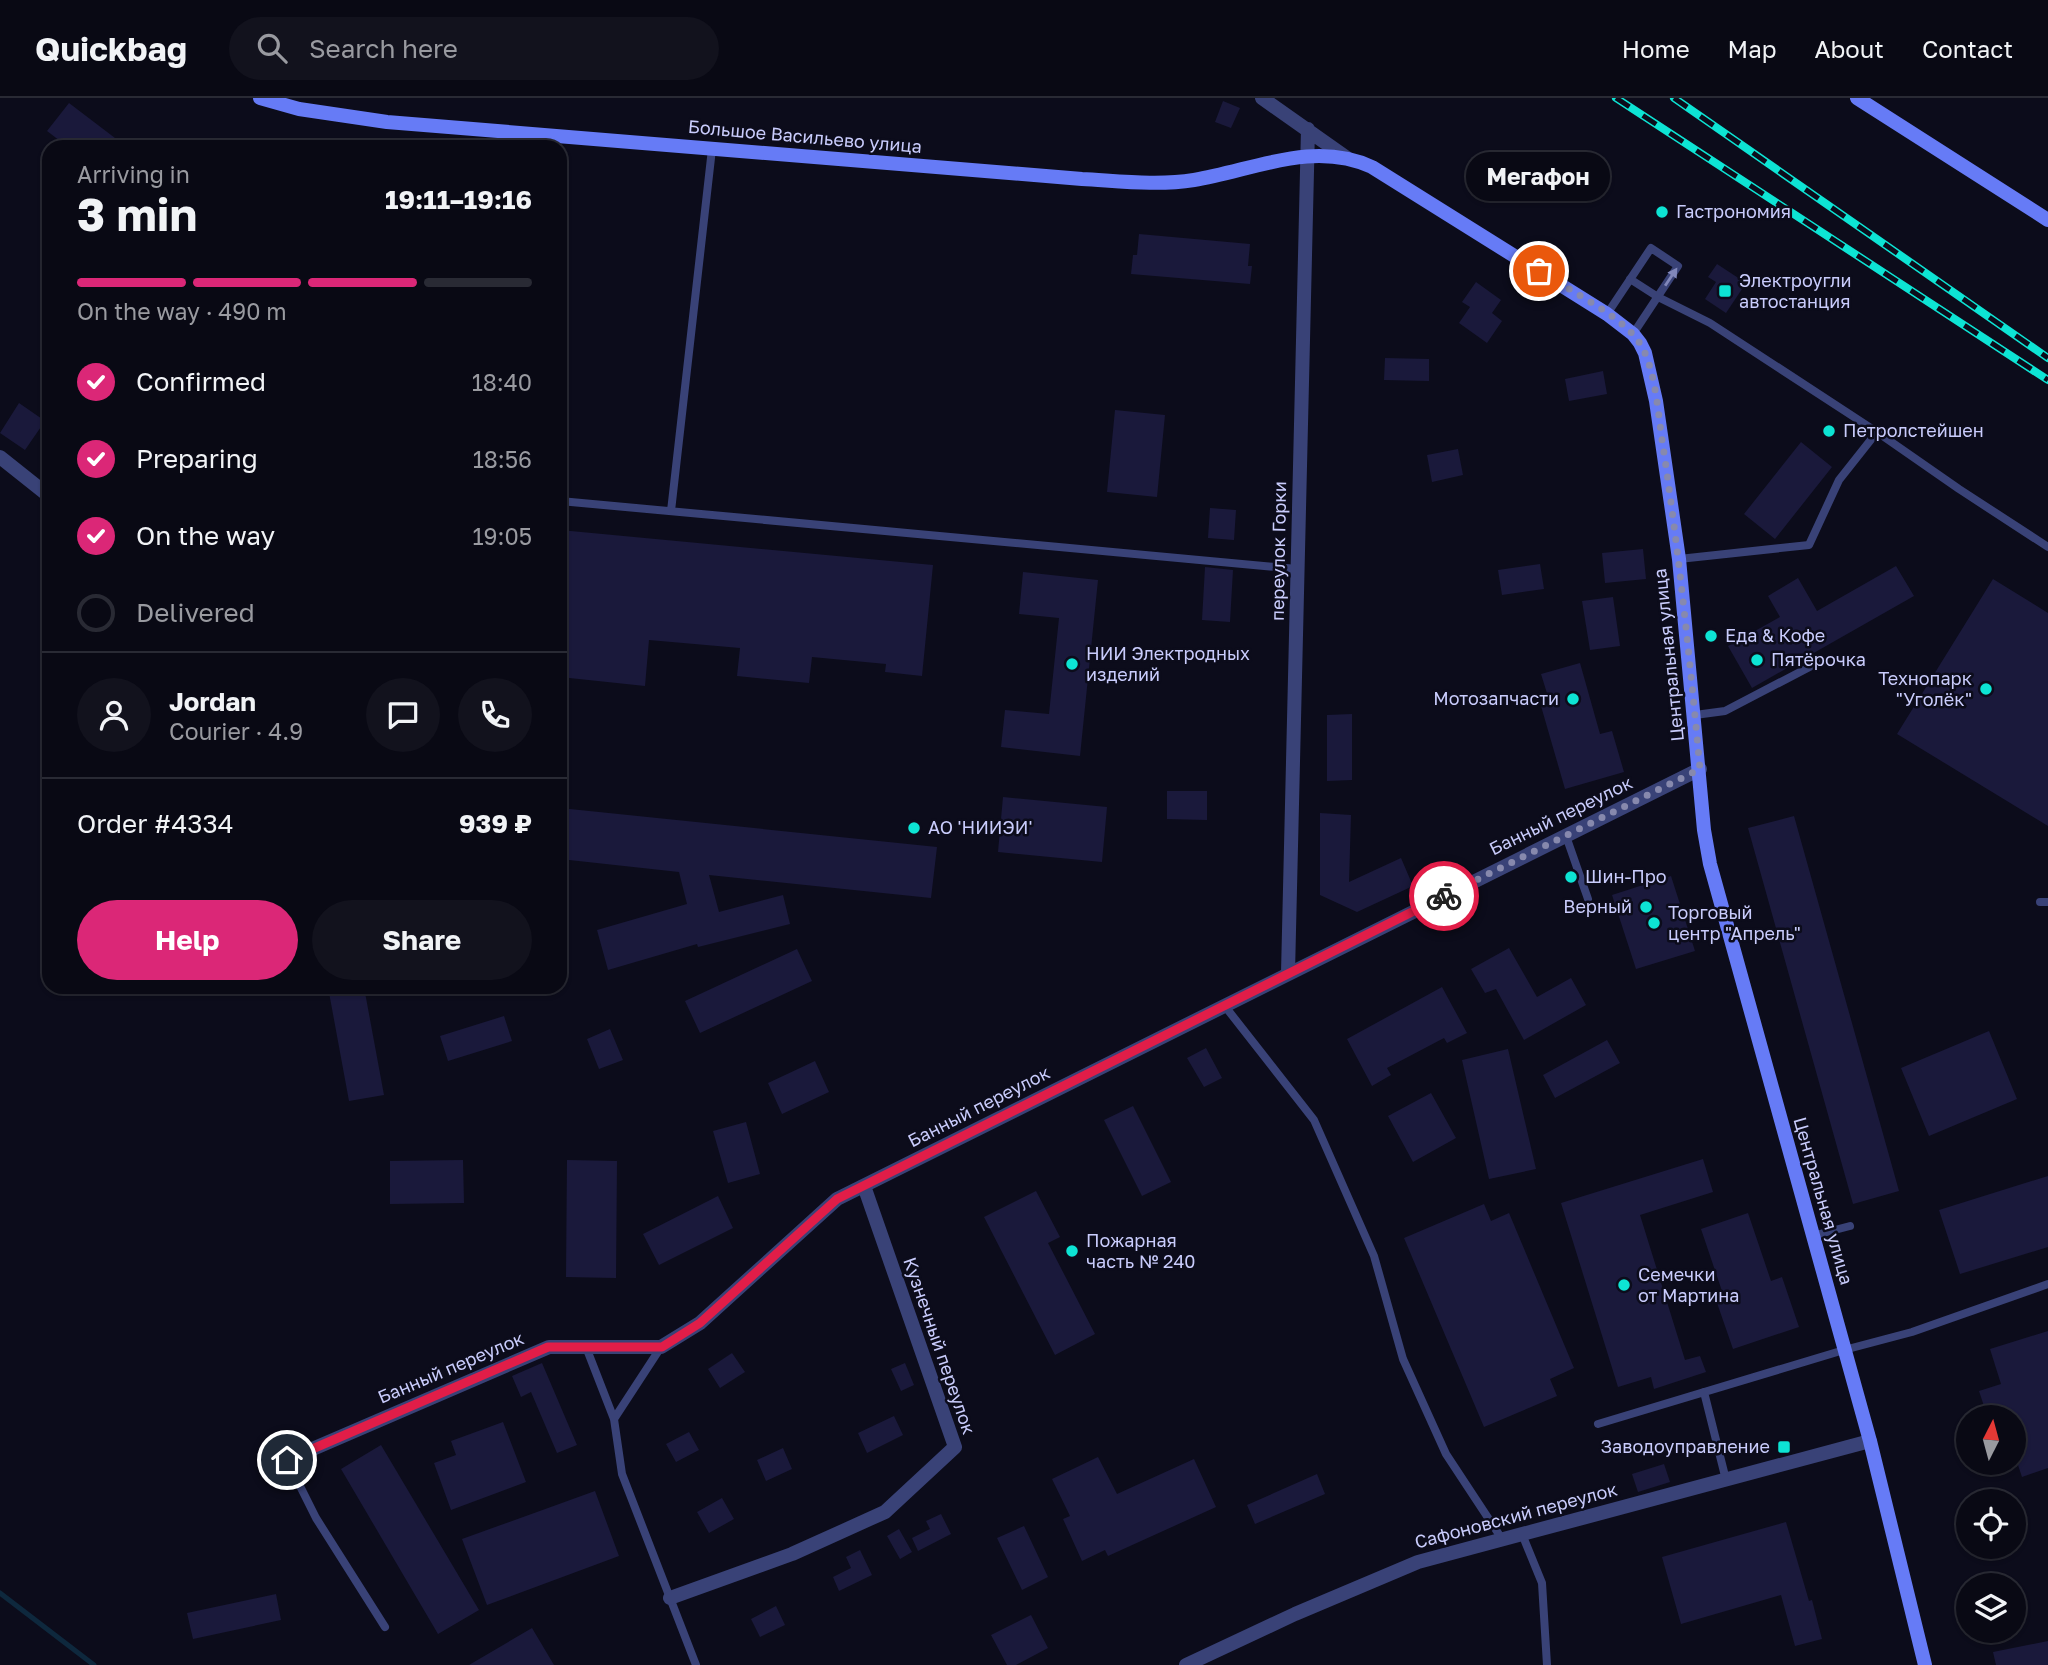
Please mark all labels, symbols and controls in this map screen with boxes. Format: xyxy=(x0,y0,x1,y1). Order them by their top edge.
search box xyxy=(229,17,719,80)
text: Quickbag xyxy=(35,29,187,68)
icon: search xyxy=(253,29,291,67)
text: Search here xyxy=(309,33,458,64)
text: Home xyxy=(1622,34,1690,63)
text: Map xyxy=(1728,34,1777,63)
text: About xyxy=(1815,34,1884,63)
text: Contact xyxy=(1922,34,2013,63)
street label: Большое Васильево улица xyxy=(687,115,923,157)
callout: Мегафон xyxy=(1467,152,1611,201)
text: Arriving in xyxy=(77,160,190,188)
text: Мегафон xyxy=(1487,162,1589,190)
text: 19:11–19:16 xyxy=(385,184,532,215)
text: 3 min xyxy=(77,186,197,241)
place label: Гастрономия xyxy=(1676,200,1791,222)
marker: Гастрономия xyxy=(1654,204,1670,220)
pin xyxy=(1509,241,1569,301)
icon: bag xyxy=(1520,252,1558,290)
one-way arrow xyxy=(1664,268,1678,286)
place label: Электроугли автостанция xyxy=(1739,269,1852,312)
marker: Электроугли автостанция xyxy=(1717,283,1733,299)
text: On the way · 490 m xyxy=(77,297,287,325)
icon: check xyxy=(77,363,115,401)
text: Confirmed xyxy=(136,366,266,397)
text: 18:40 xyxy=(472,368,532,396)
place label: Петролстейшен xyxy=(1843,419,1984,441)
marker: Петролстейшен xyxy=(1821,423,1837,439)
icon: check xyxy=(77,440,115,478)
text: Preparing xyxy=(136,443,258,474)
text: 18:56 xyxy=(473,445,532,473)
street label: переулок Горки xyxy=(1266,481,1290,621)
icon: check xyxy=(77,517,115,555)
text: On the way xyxy=(136,520,275,551)
text: 19:05 xyxy=(472,522,532,550)
street label: Центральная улица xyxy=(1648,568,1688,743)
text: Delivered xyxy=(136,597,255,628)
place label: Еда & Кофе xyxy=(1725,624,1825,646)
marker: Еда & Кофе xyxy=(1703,628,1719,644)
place label: НИИ Электродных изделий xyxy=(1086,642,1250,685)
place label: Пятёрочка xyxy=(1771,648,1866,670)
marker: Пятёрочка xyxy=(1749,652,1765,668)
marker: НИИ Электродных изделий xyxy=(1064,656,1080,672)
place label: Технопарк "Уголёк" xyxy=(1878,667,1972,710)
button: person xyxy=(77,678,151,752)
button: chat xyxy=(366,678,440,752)
button: phone xyxy=(458,678,532,752)
marker: Технопарк "Уголёк" xyxy=(1978,681,1994,697)
text: Jordan xyxy=(169,686,256,717)
place label: Мотозапчасти xyxy=(1433,687,1559,709)
marker: Мотозапчасти xyxy=(1565,691,1581,707)
text: Courier · 4.9 xyxy=(169,717,303,745)
street label: Банный переулок xyxy=(1485,771,1636,859)
text: Order #4334 xyxy=(77,808,234,839)
text: 939 ₽ xyxy=(459,808,532,839)
place label: АО 'НИИЭИ' xyxy=(928,816,1032,838)
marker: АО 'НИИЭИ' xyxy=(906,820,922,836)
courier xyxy=(1409,861,1479,931)
place label: Шин-Про xyxy=(1585,865,1667,887)
marker: Шин-Про xyxy=(1563,869,1579,885)
icon: bike xyxy=(1425,877,1463,915)
place label: Верный xyxy=(1563,895,1632,917)
marker: Верный xyxy=(1638,899,1654,915)
button: Help xyxy=(77,900,298,980)
button: Share xyxy=(312,900,532,980)
place label: Торговый центр "Апрель" xyxy=(1668,901,1801,944)
marker: Торговый центр "Апрель" xyxy=(1646,915,1662,931)
street label: Банный переулок xyxy=(904,1061,1053,1151)
street label: Центральная улица xyxy=(1789,1114,1858,1287)
place label: Пожарная часть № 240 xyxy=(1086,1229,1196,1272)
marker: Пожарная часть № 240 xyxy=(1064,1243,1080,1259)
street label: Кузнечный переулок xyxy=(899,1254,981,1437)
place label: Семечки от Мартина xyxy=(1638,1263,1739,1306)
marker: Семечки от Мартина xyxy=(1616,1277,1632,1293)
street label: Банный переулок xyxy=(374,1326,527,1408)
north arrow xyxy=(1956,1405,2026,1475)
map controls xyxy=(1956,1405,2026,1643)
pin xyxy=(257,1430,317,1490)
place label: Заводоуправление xyxy=(1601,1435,1770,1457)
marker: Заводоуправление xyxy=(1776,1439,1792,1455)
icon: home xyxy=(268,1441,306,1479)
street label: Сафоновский переулок xyxy=(1412,1477,1619,1553)
button: locate xyxy=(1956,1489,2026,1559)
button: layers xyxy=(1956,1573,2026,1643)

